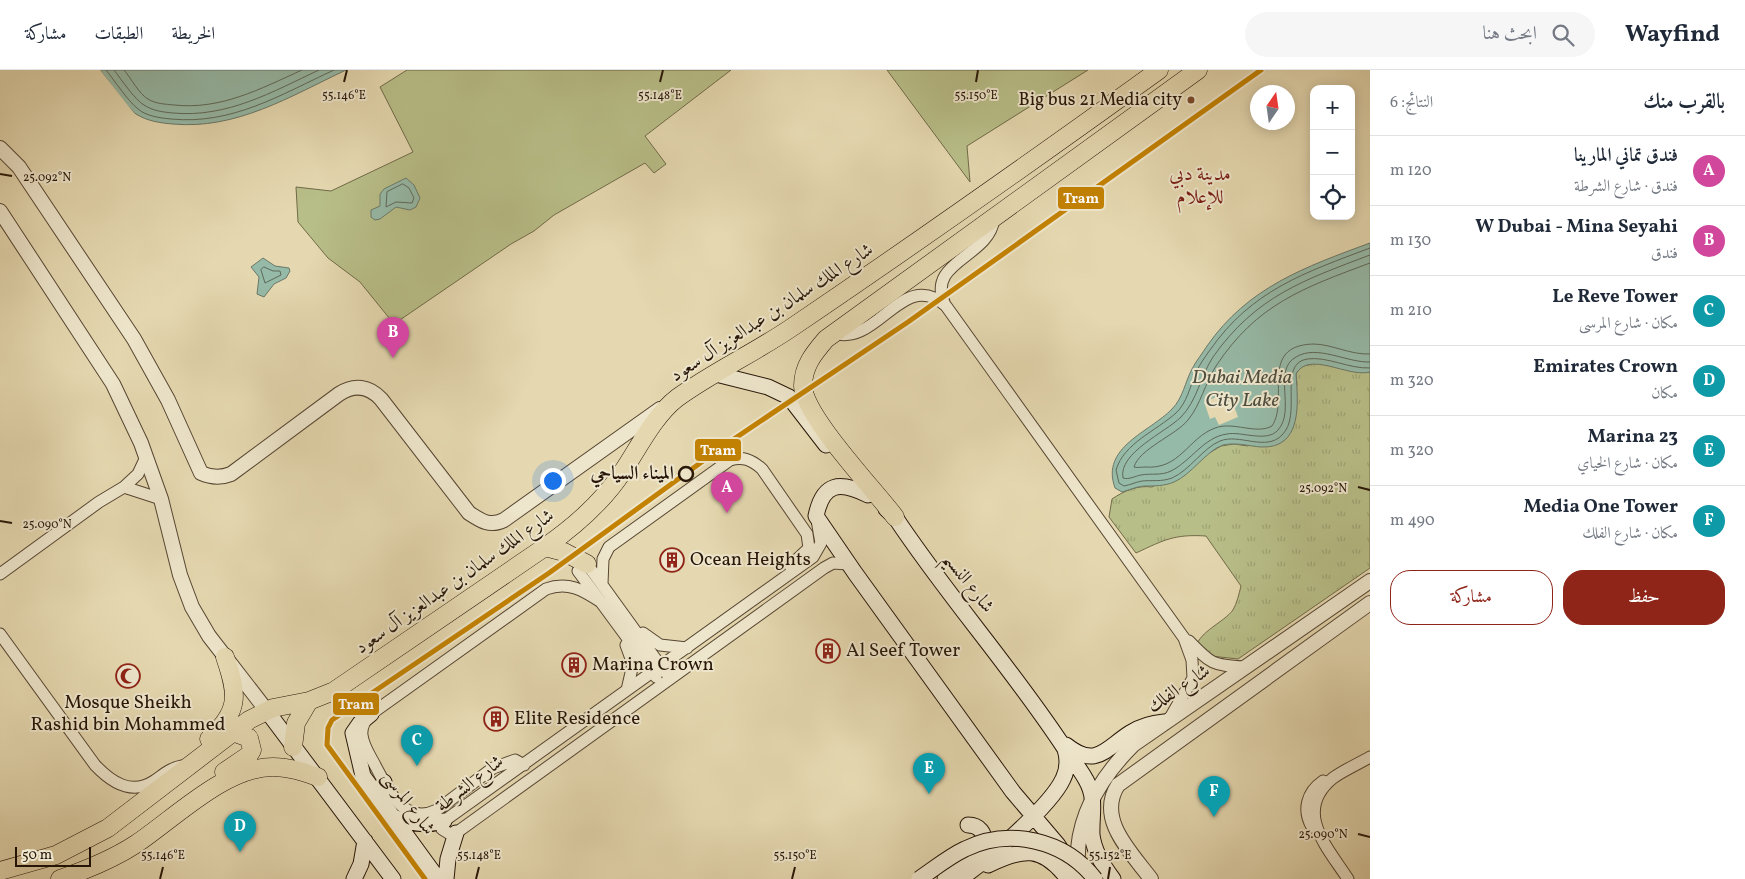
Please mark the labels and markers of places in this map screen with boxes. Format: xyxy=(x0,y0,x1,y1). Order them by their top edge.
place label: Big bus 21 Media city xyxy=(1018,88,1182,113)
marker: Big bus 21 Media city xyxy=(1186,95,1196,105)
pin: B xyxy=(377,317,409,358)
place label: الميناء السياحي xyxy=(589,461,674,488)
marker: الميناء السياحي xyxy=(678,466,694,482)
pin: A xyxy=(711,472,743,513)
building icon: Ocean Heights xyxy=(659,547,685,573)
place label: Ocean Heights xyxy=(690,547,811,573)
building icon: Al Seef Tower xyxy=(815,638,841,664)
place label: Al Seef Tower xyxy=(846,638,960,664)
building icon: Marina Crown xyxy=(561,652,587,678)
place label: Marina Crown xyxy=(592,652,714,678)
mosque icon: Mosque Sheikh Rashid bin Mohammed xyxy=(115,663,141,689)
place label: Mosque Sheikh Rashid bin Mohammed xyxy=(31,690,225,738)
building icon: Elite Residence xyxy=(483,706,509,732)
place label: Elite Residence xyxy=(514,706,640,732)
pin: C xyxy=(401,725,433,766)
pin: E xyxy=(913,753,945,794)
pin: F xyxy=(1198,776,1230,817)
pin: D xyxy=(224,811,256,852)

